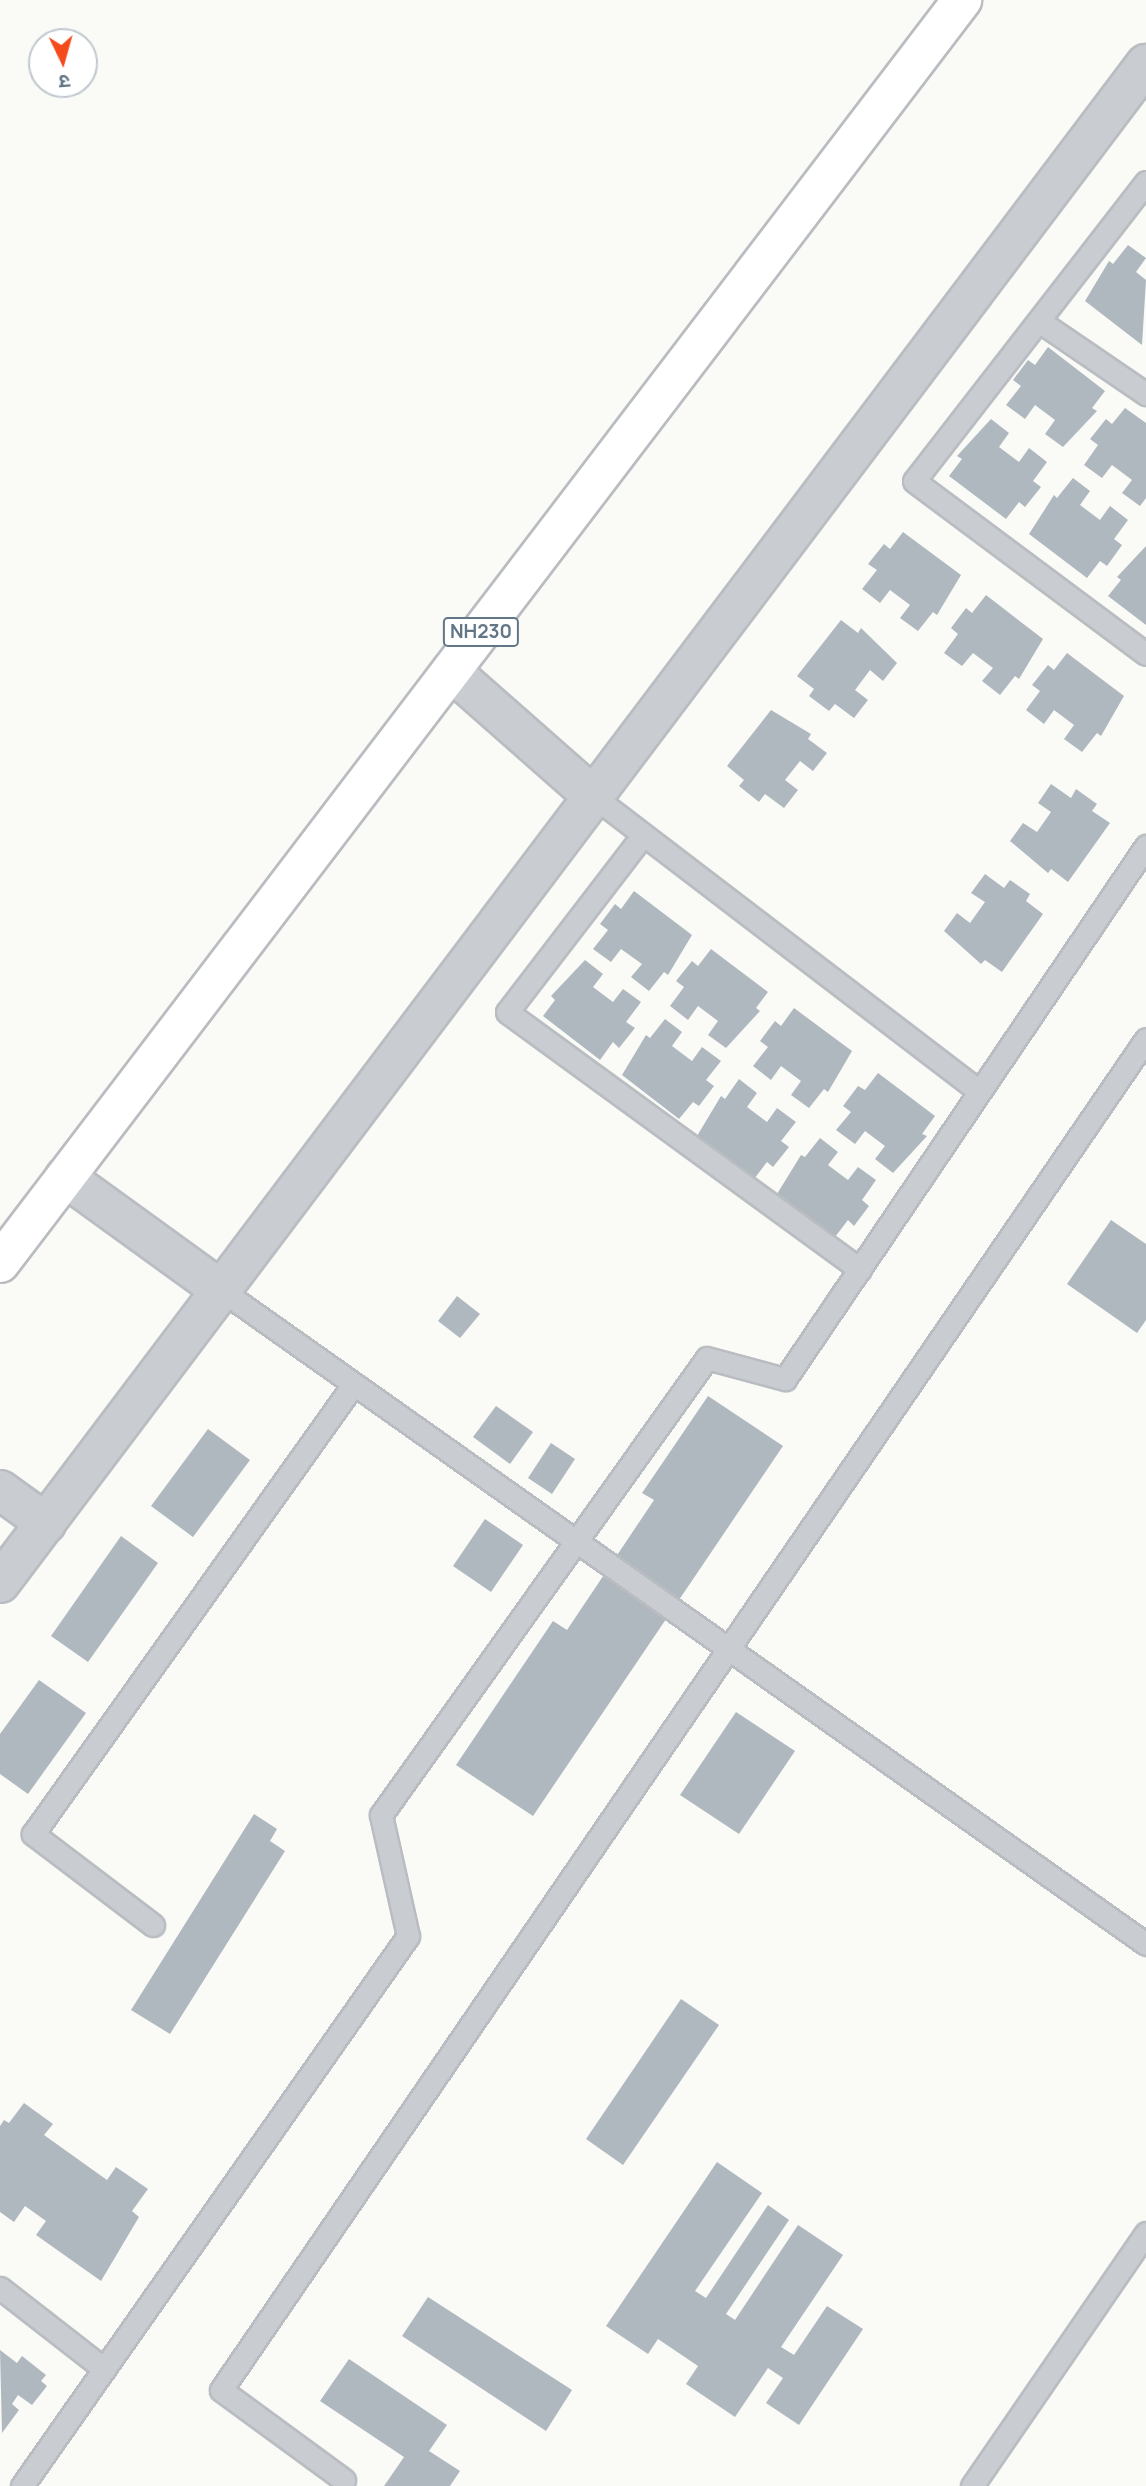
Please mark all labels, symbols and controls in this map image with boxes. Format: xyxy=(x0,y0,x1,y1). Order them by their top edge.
north arrow xyxy=(28,28,98,98)
text: उ xyxy=(58,68,71,95)
road number: NH230 xyxy=(442,617,520,648)

